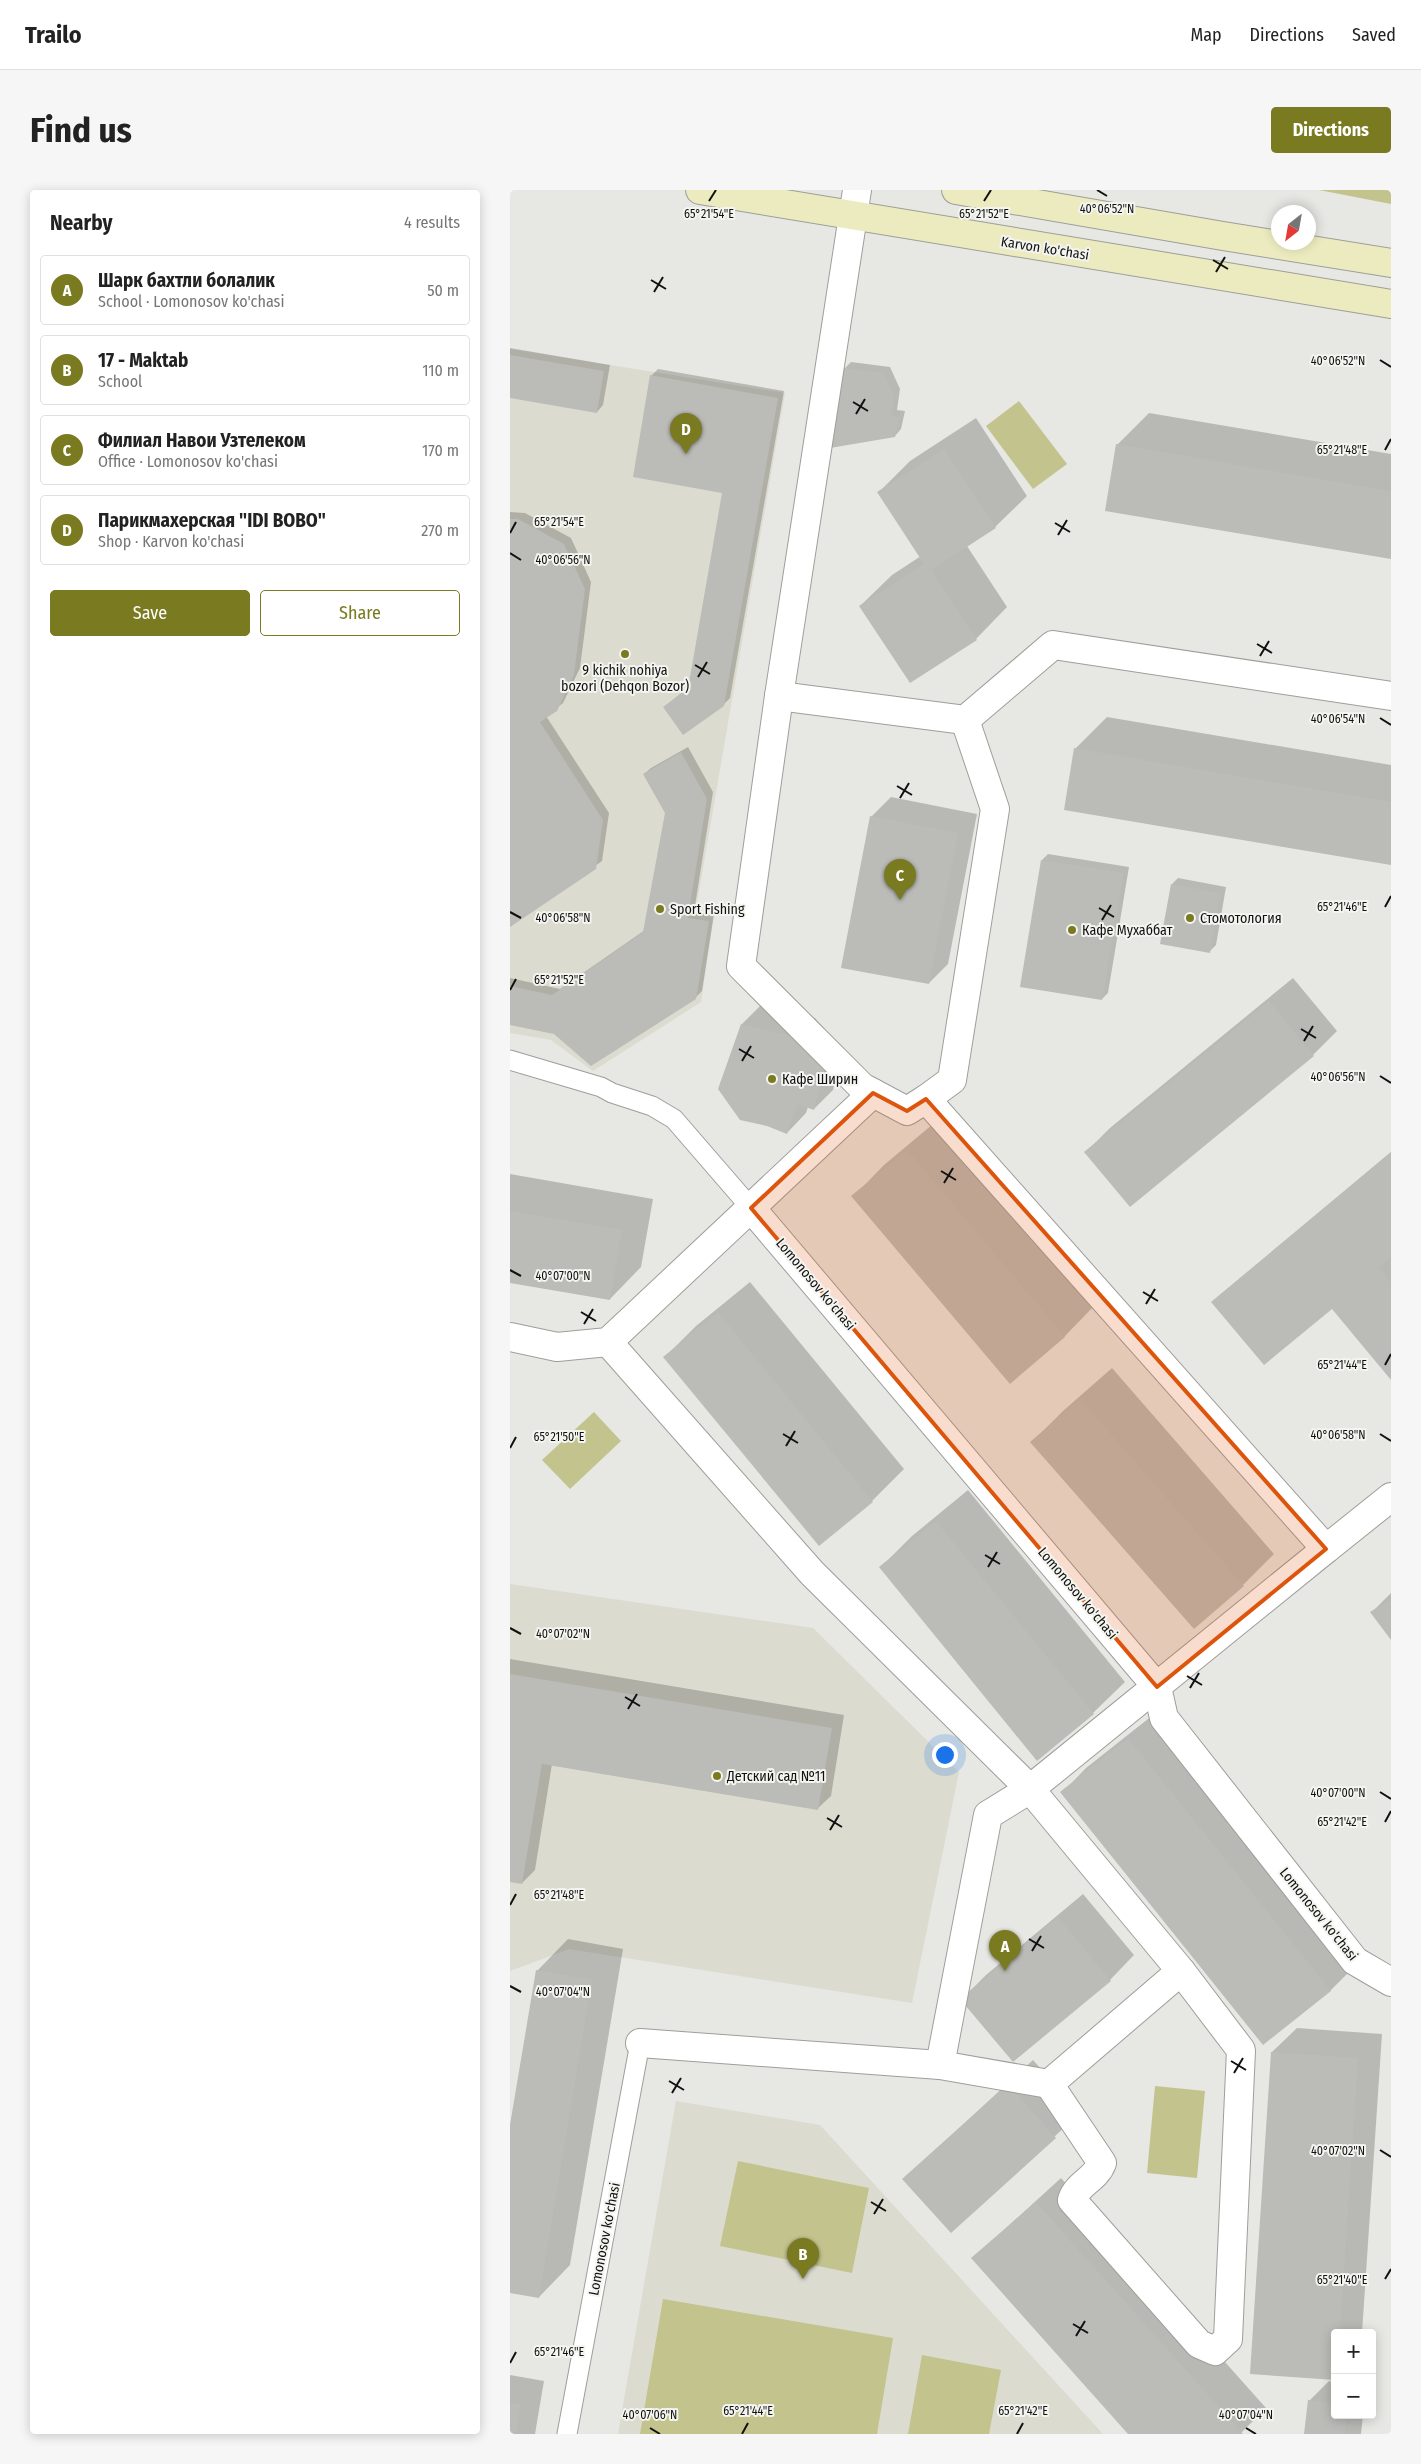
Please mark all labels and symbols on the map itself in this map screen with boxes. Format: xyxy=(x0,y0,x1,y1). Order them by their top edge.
text: 40°06'52"N xyxy=(1080,202,1134,216)
north arrow xyxy=(1271,205,1316,250)
text: 65°21'54"E xyxy=(684,207,734,221)
text: 65°21'52"E xyxy=(959,207,1009,221)
street label: Karvon ko'chasi xyxy=(1000,233,1090,264)
text: 40°06'52"N xyxy=(1311,354,1365,368)
pin: D xyxy=(670,413,702,454)
text: 65°21'48"E xyxy=(1317,443,1368,457)
text: 65°21'54"E xyxy=(534,515,584,529)
text: 40°06'56"N xyxy=(535,553,591,567)
marker: 9 kichik nohiya bozori (Dehqon Bozor) xyxy=(619,648,631,660)
place label: 9 kichik nohiya bozori (Dehqon Bozor) xyxy=(561,662,689,695)
text: 40°06'54"N xyxy=(1311,712,1365,726)
pin: C xyxy=(884,859,916,900)
text: 65°21'46"E xyxy=(1317,900,1367,914)
place label: Sport Fishing xyxy=(670,901,745,918)
marker: Sport Fishing xyxy=(654,903,666,915)
place label: Стомотология xyxy=(1200,910,1282,927)
text: 40°06'58"N xyxy=(535,911,591,925)
marker: Стомотология xyxy=(1184,912,1196,924)
place label: Кафе Мухаббат xyxy=(1082,922,1173,939)
marker: Кафе Мухаббат xyxy=(1066,924,1078,936)
text: 65°21'52"E xyxy=(534,973,584,987)
text: 40°06'56"N xyxy=(1310,1070,1366,1084)
place label: Кафе Ширин xyxy=(782,1071,858,1088)
marker: Кафе Ширин xyxy=(766,1073,778,1085)
street label: Lomonosov ko'chasi xyxy=(772,1235,859,1334)
text: 40°07'00"N xyxy=(535,1269,591,1283)
text: 65°21'44"E xyxy=(1317,1358,1367,1372)
text: 40°06'58"N xyxy=(1310,1428,1366,1442)
text: 65°21'50"E xyxy=(534,1430,585,1444)
street label: Lomonosov ko'chasi xyxy=(1034,1544,1121,1643)
text: 40°07'02"N xyxy=(536,1627,590,1641)
your location xyxy=(932,1742,958,1768)
place label: Детский сад №11 xyxy=(726,1768,825,1785)
marker: Детский сад №11 xyxy=(711,1770,723,1782)
text: 40°07'00"N xyxy=(1310,1786,1366,1800)
text: 65°21'42"E xyxy=(1317,1815,1367,1829)
street label: Lomonosov ko'chasi xyxy=(1276,1864,1361,1964)
text: 65°21'48"E xyxy=(534,1888,585,1902)
pin: A xyxy=(989,1930,1021,1971)
text: 40°07'04"N xyxy=(536,1985,590,1999)
text: 40°07'02"N xyxy=(1311,2144,1365,2158)
street label: Lomonosov ko'chasi xyxy=(585,2181,624,2297)
pin: B xyxy=(787,2238,819,2279)
text: 65°21'40"E xyxy=(1317,2273,1368,2287)
text: 65°21'46"E xyxy=(534,2345,584,2359)
text: 65°21'44"E xyxy=(723,2404,773,2418)
text: 65°21'42"E xyxy=(998,2404,1048,2418)
text: 40°07'06"N xyxy=(623,2408,677,2422)
text: 40°07'04"N xyxy=(1219,2408,1273,2422)

